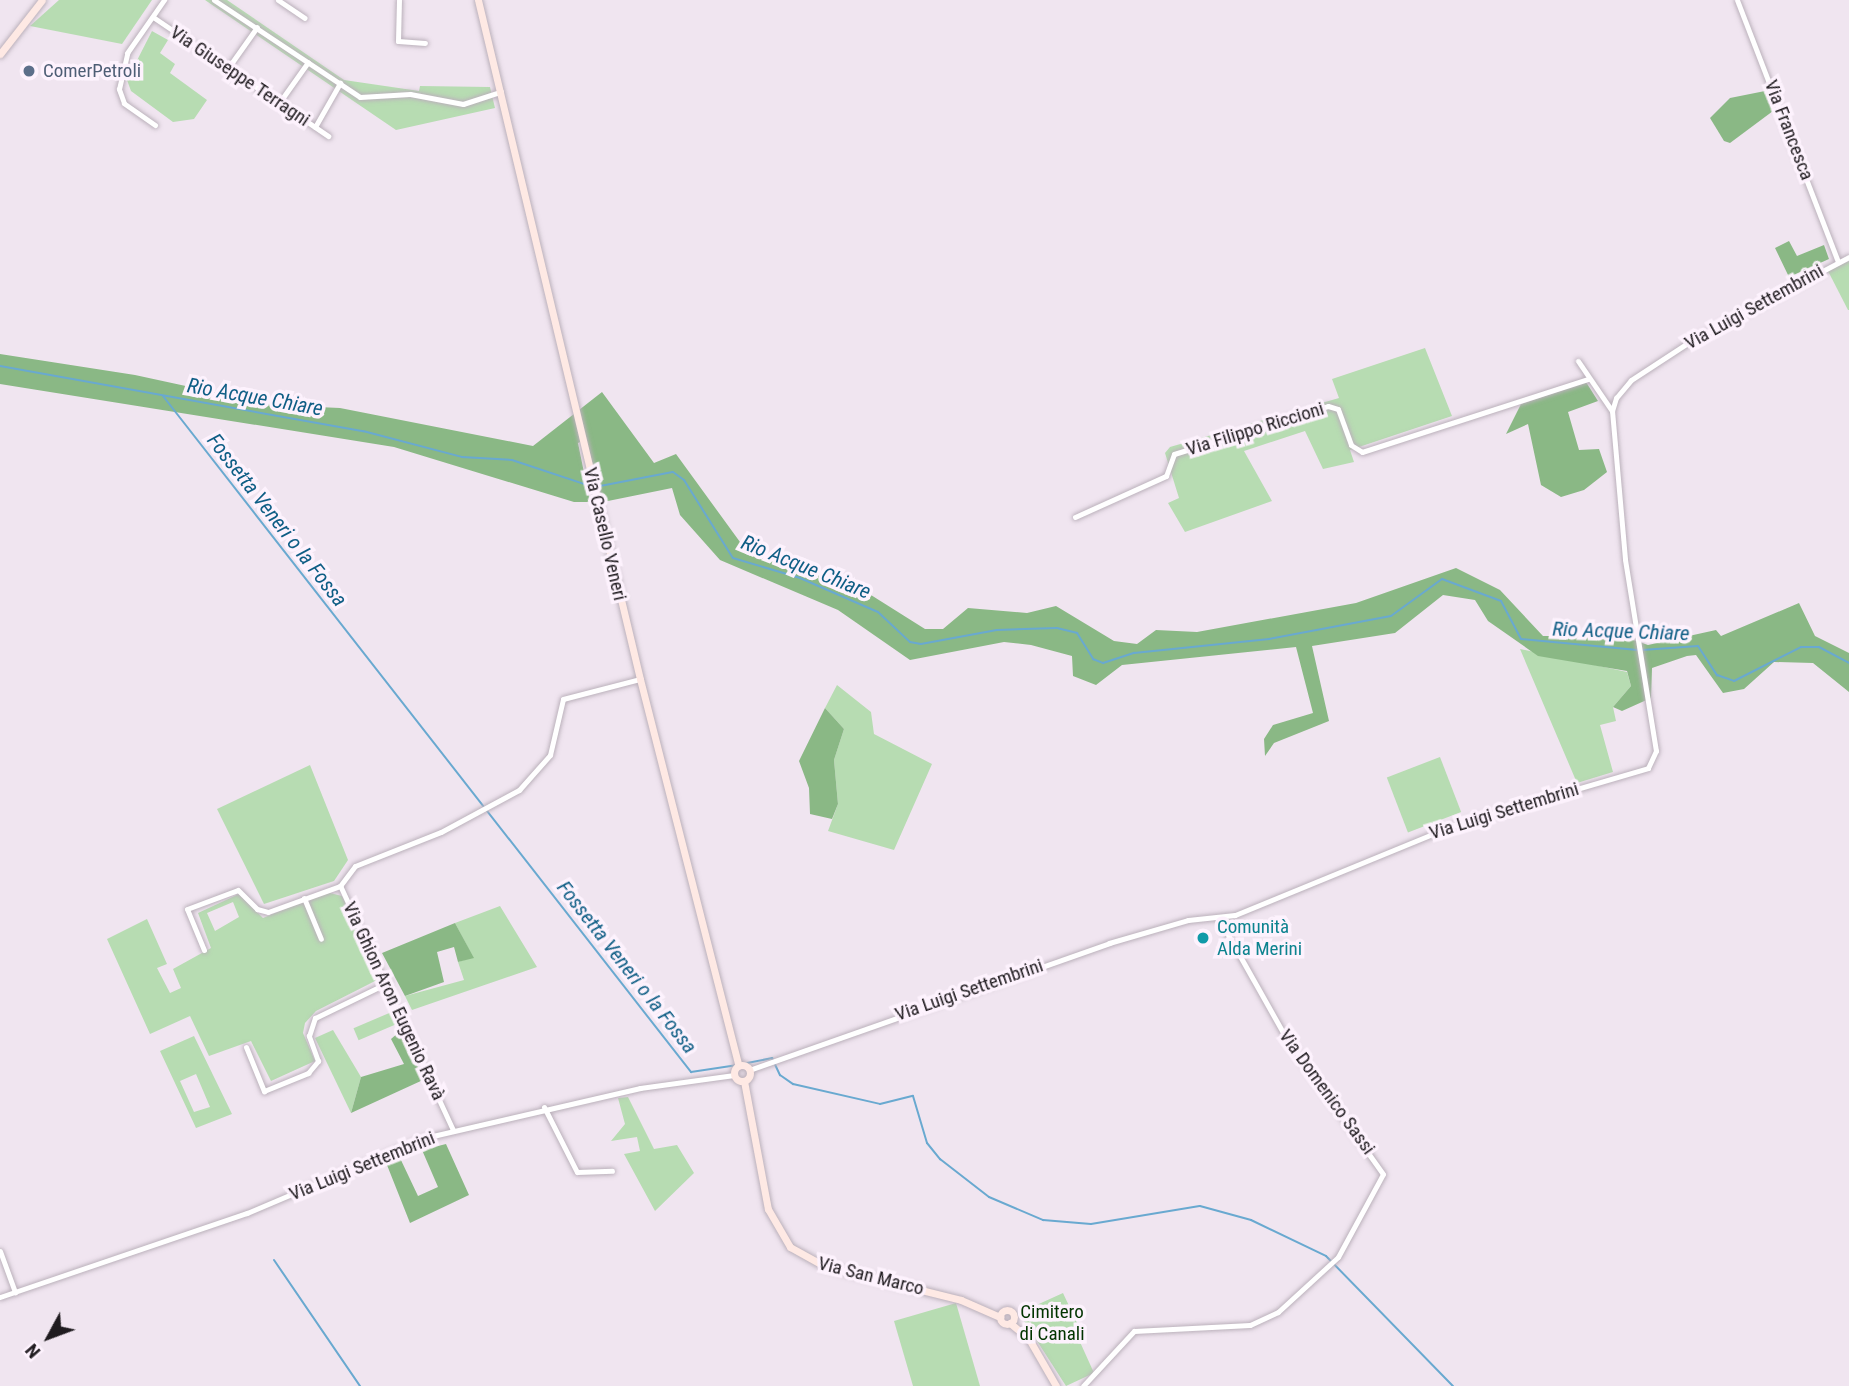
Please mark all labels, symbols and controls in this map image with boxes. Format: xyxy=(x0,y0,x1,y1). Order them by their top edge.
street label: Via Giuseppe Terragni xyxy=(166,21,314,131)
place label: ComerPetroli xyxy=(43,60,141,82)
marker: ComerPetroli xyxy=(21,63,37,79)
street label: Via Francesca xyxy=(1759,77,1819,183)
street label: Via Luigi Settembrini xyxy=(1681,259,1827,355)
water label: Rio Acque Chiare xyxy=(185,373,325,421)
street label: Via Filippo Riccioni xyxy=(1183,397,1327,461)
water label: Fossetta Veneri o la Fossa xyxy=(202,429,352,611)
street label: Via Casello Veneri xyxy=(579,465,631,603)
water label: Rio Acque Chiare xyxy=(738,530,874,604)
water label: Rio Acque Chiare xyxy=(1552,616,1690,646)
street label: Via Luigi Settembrini xyxy=(1427,777,1581,845)
water label: Fossetta Veneri o la Fossa xyxy=(552,876,702,1058)
street label: Via Ghion Aron Eugenio Ravà xyxy=(338,898,450,1104)
place label: Comunità Alda Merini xyxy=(1217,916,1302,960)
marker: Comunità Alda Merini xyxy=(1195,930,1211,946)
street label: Via Luigi Settembrini xyxy=(892,954,1046,1026)
street label: Via Domenico Sassi xyxy=(1274,1025,1380,1159)
street label: Via Luigi Settembrini xyxy=(286,1126,438,1206)
street label: Via San Marco xyxy=(816,1252,926,1300)
park label: Cimitero di Canali xyxy=(1019,1301,1085,1345)
north arrow xyxy=(14,1302,84,1372)
text: N xyxy=(20,1339,45,1363)

